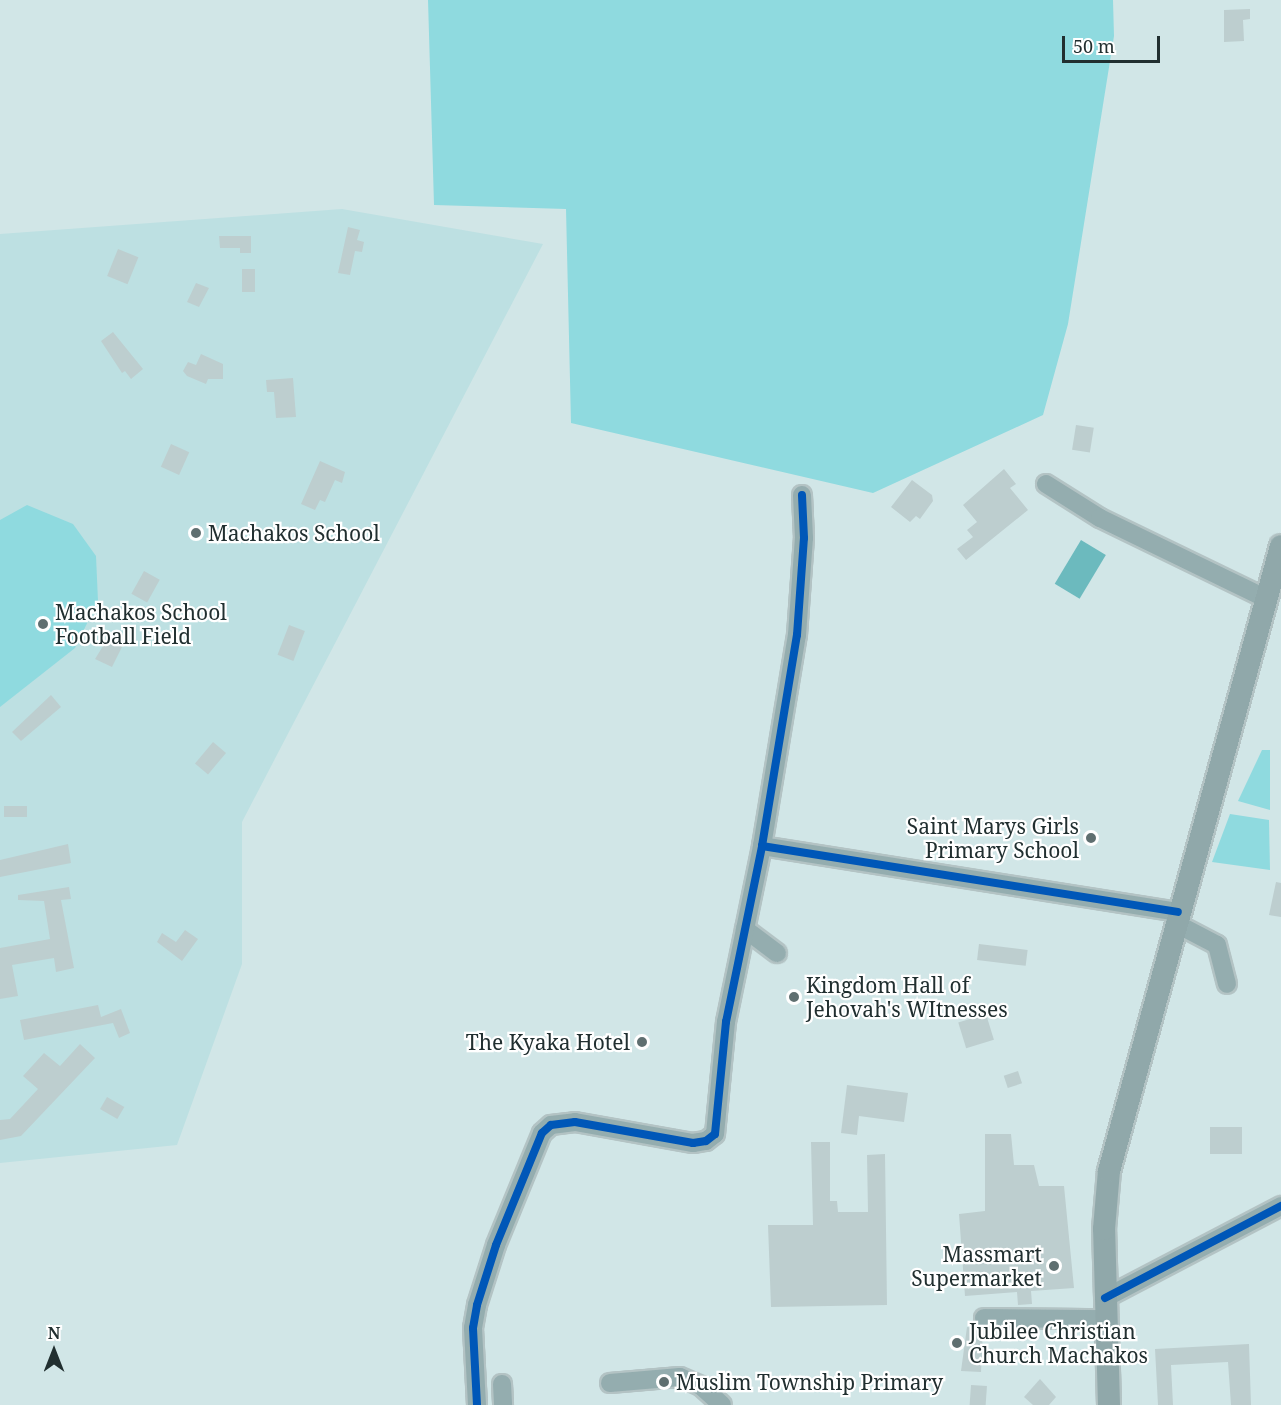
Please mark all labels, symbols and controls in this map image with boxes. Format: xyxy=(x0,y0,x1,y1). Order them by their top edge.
scale bar xyxy=(1065,24,1162,62)
text: 50 m xyxy=(1073,34,1115,58)
place label: Machakos School xyxy=(208,520,380,546)
marker: Machakos School xyxy=(189,526,203,540)
place label: Machakos School Football Field xyxy=(55,599,227,649)
marker: Machakos School Football Field xyxy=(36,617,50,631)
place label: Saint Marys Girls Primary School xyxy=(907,813,1079,863)
marker: Saint Marys Girls Primary School xyxy=(1084,831,1098,845)
place label: Kingdom Hall of Jehovah's WItnesses xyxy=(806,972,1008,1022)
marker: Kingdom Hall of Jehovah's WItnesses xyxy=(787,990,801,1004)
place label: The Kyaka Hotel xyxy=(466,1029,630,1055)
marker: The Kyaka Hotel xyxy=(635,1035,649,1049)
place label: Massmart Supermarket xyxy=(911,1241,1042,1291)
marker: Massmart Supermarket xyxy=(1047,1259,1061,1273)
place label: Jubilee Christian Church Machakos xyxy=(969,1318,1148,1368)
north arrow xyxy=(24,1321,84,1381)
text: N xyxy=(48,1322,60,1344)
marker: Jubilee Christian Church Machakos xyxy=(950,1336,964,1350)
place label: Muslim Township Primary xyxy=(676,1369,943,1395)
marker: Muslim Township Primary xyxy=(657,1375,671,1389)

